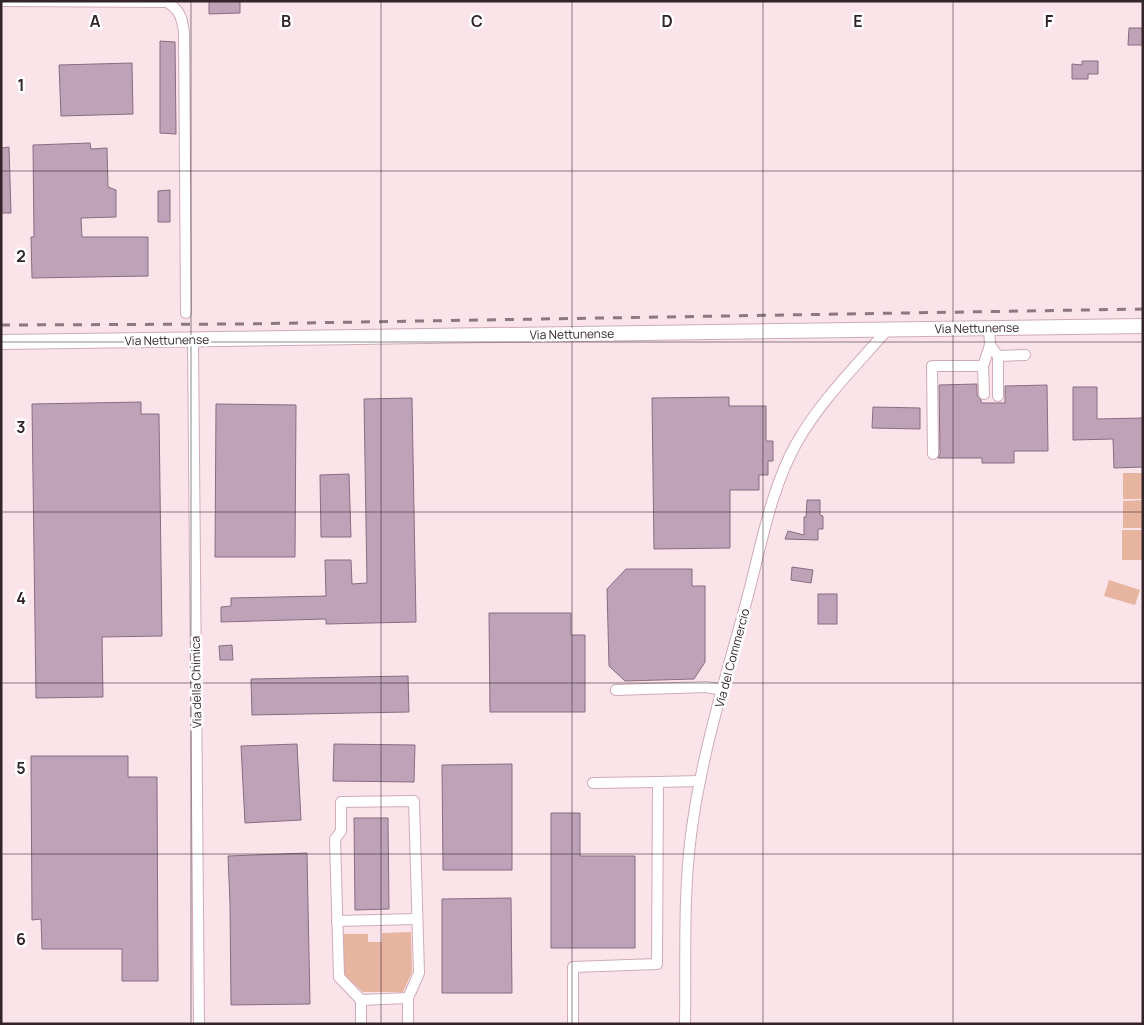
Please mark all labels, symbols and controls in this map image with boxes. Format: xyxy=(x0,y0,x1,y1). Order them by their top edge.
text: A xyxy=(90,10,101,32)
text: B xyxy=(281,10,291,32)
text: C xyxy=(471,10,483,32)
text: D xyxy=(661,10,673,32)
text: E xyxy=(853,10,863,32)
text: F xyxy=(1045,10,1054,32)
text: 1 xyxy=(17,74,25,96)
text: 2 xyxy=(16,245,26,267)
street label: Via Nettunense xyxy=(935,319,1019,337)
street label: Via Nettunense xyxy=(530,325,614,343)
street label: Via Nettunense xyxy=(125,331,209,349)
text: 3 xyxy=(16,416,26,438)
text: 4 xyxy=(16,587,26,609)
street label: Via del Commercio xyxy=(711,607,753,709)
street label: Via della Chimica xyxy=(187,636,205,728)
text: 5 xyxy=(16,757,26,779)
text: 6 xyxy=(16,928,26,950)

